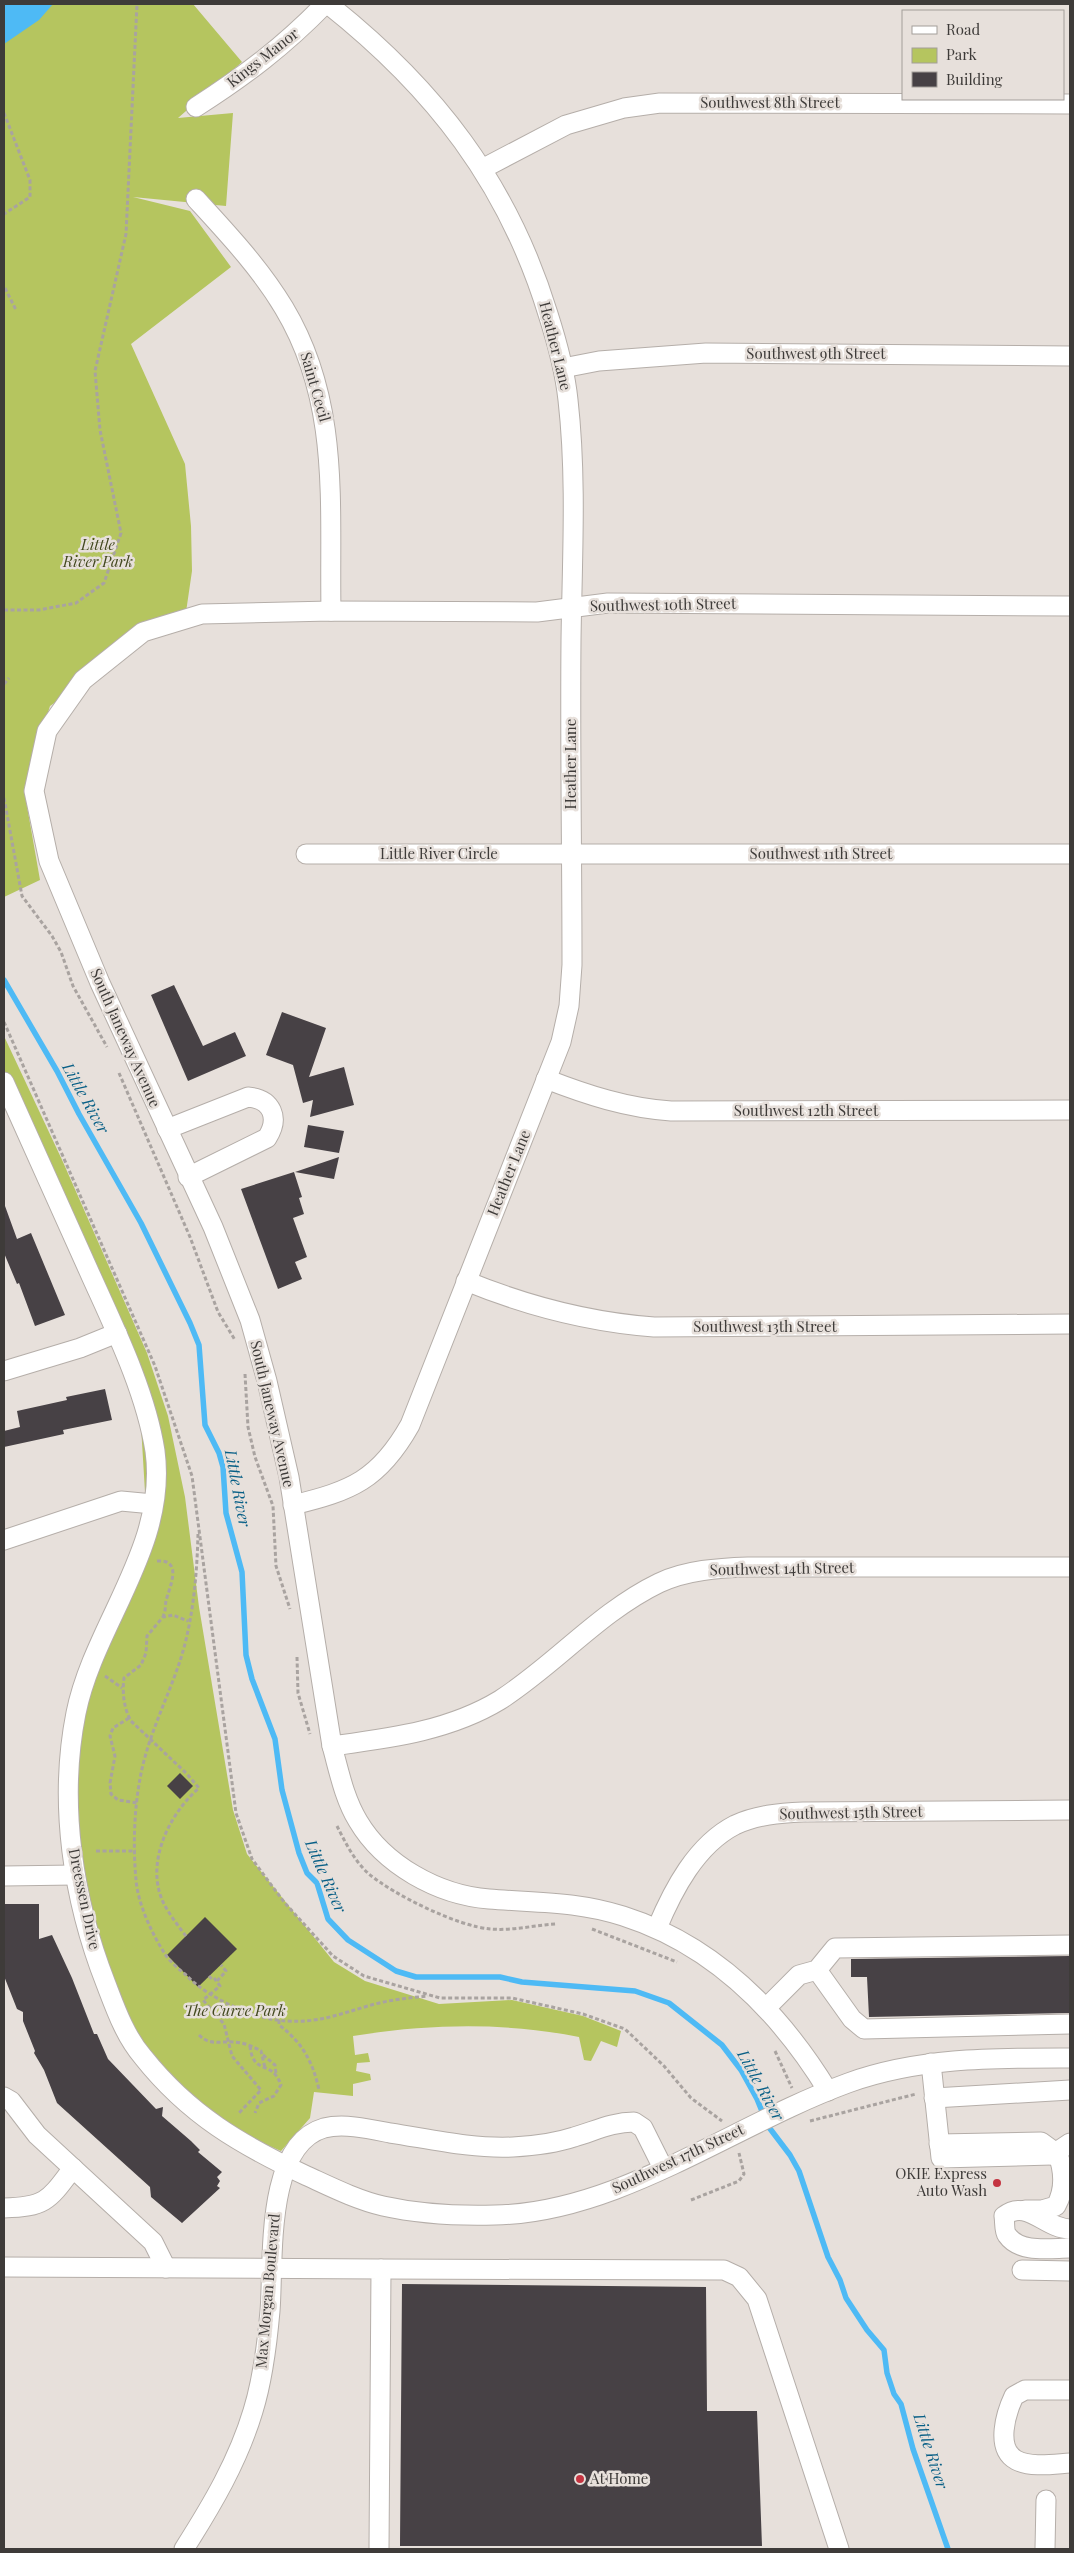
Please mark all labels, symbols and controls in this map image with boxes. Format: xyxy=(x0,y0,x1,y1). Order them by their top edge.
legend xyxy=(902,10,1064,100)
text: Road xyxy=(946,19,980,39)
street label: Kings Manor xyxy=(222,23,303,91)
text: Park xyxy=(946,44,978,64)
text: Building xyxy=(946,69,1003,89)
street label: Southwest 8th Street xyxy=(700,92,840,112)
street label: Heather Lane xyxy=(535,299,577,392)
street label: Southwest 9th Street xyxy=(746,343,886,363)
street label: Saint Cecil xyxy=(296,350,335,424)
park label: Little River Park xyxy=(62,534,133,571)
street label: Southwest 10th Street xyxy=(590,593,737,615)
street label: Heather Lane xyxy=(560,719,580,809)
street label: Little River Circle xyxy=(380,843,498,863)
street label: Southwest 11th Street xyxy=(750,843,893,863)
street label: South Janeway Avenue xyxy=(86,965,166,1110)
water label: Little River xyxy=(58,1058,115,1138)
street label: Southwest 12th Street xyxy=(734,1100,879,1120)
street label: Heather Lane xyxy=(482,1127,534,1218)
street label: Southwest 13th Street xyxy=(693,1316,838,1336)
street label: South Janeway Avenue xyxy=(246,1338,300,1489)
water label: Little River xyxy=(221,1447,256,1529)
street label: Southwest 14th Street xyxy=(709,1557,855,1579)
street label: Southwest 15th Street xyxy=(779,1801,923,1823)
water label: Little River xyxy=(301,1835,352,1917)
street label: Dreessen Drive xyxy=(65,1846,105,1951)
park label: The Curve Park xyxy=(184,2000,286,2020)
water label: Little River xyxy=(733,2045,790,2125)
street label: Southwest 17th Street xyxy=(608,2118,747,2197)
place label: OKIE Express Auto Wash xyxy=(895,2163,987,2200)
marker: OKIE Express Auto Wash xyxy=(991,2177,1003,2189)
street label: Max Morgan Boulevard xyxy=(250,2212,284,2369)
water label: Little River xyxy=(909,2410,954,2492)
place label: At Home xyxy=(589,2468,648,2488)
marker: At Home xyxy=(574,2473,586,2485)

